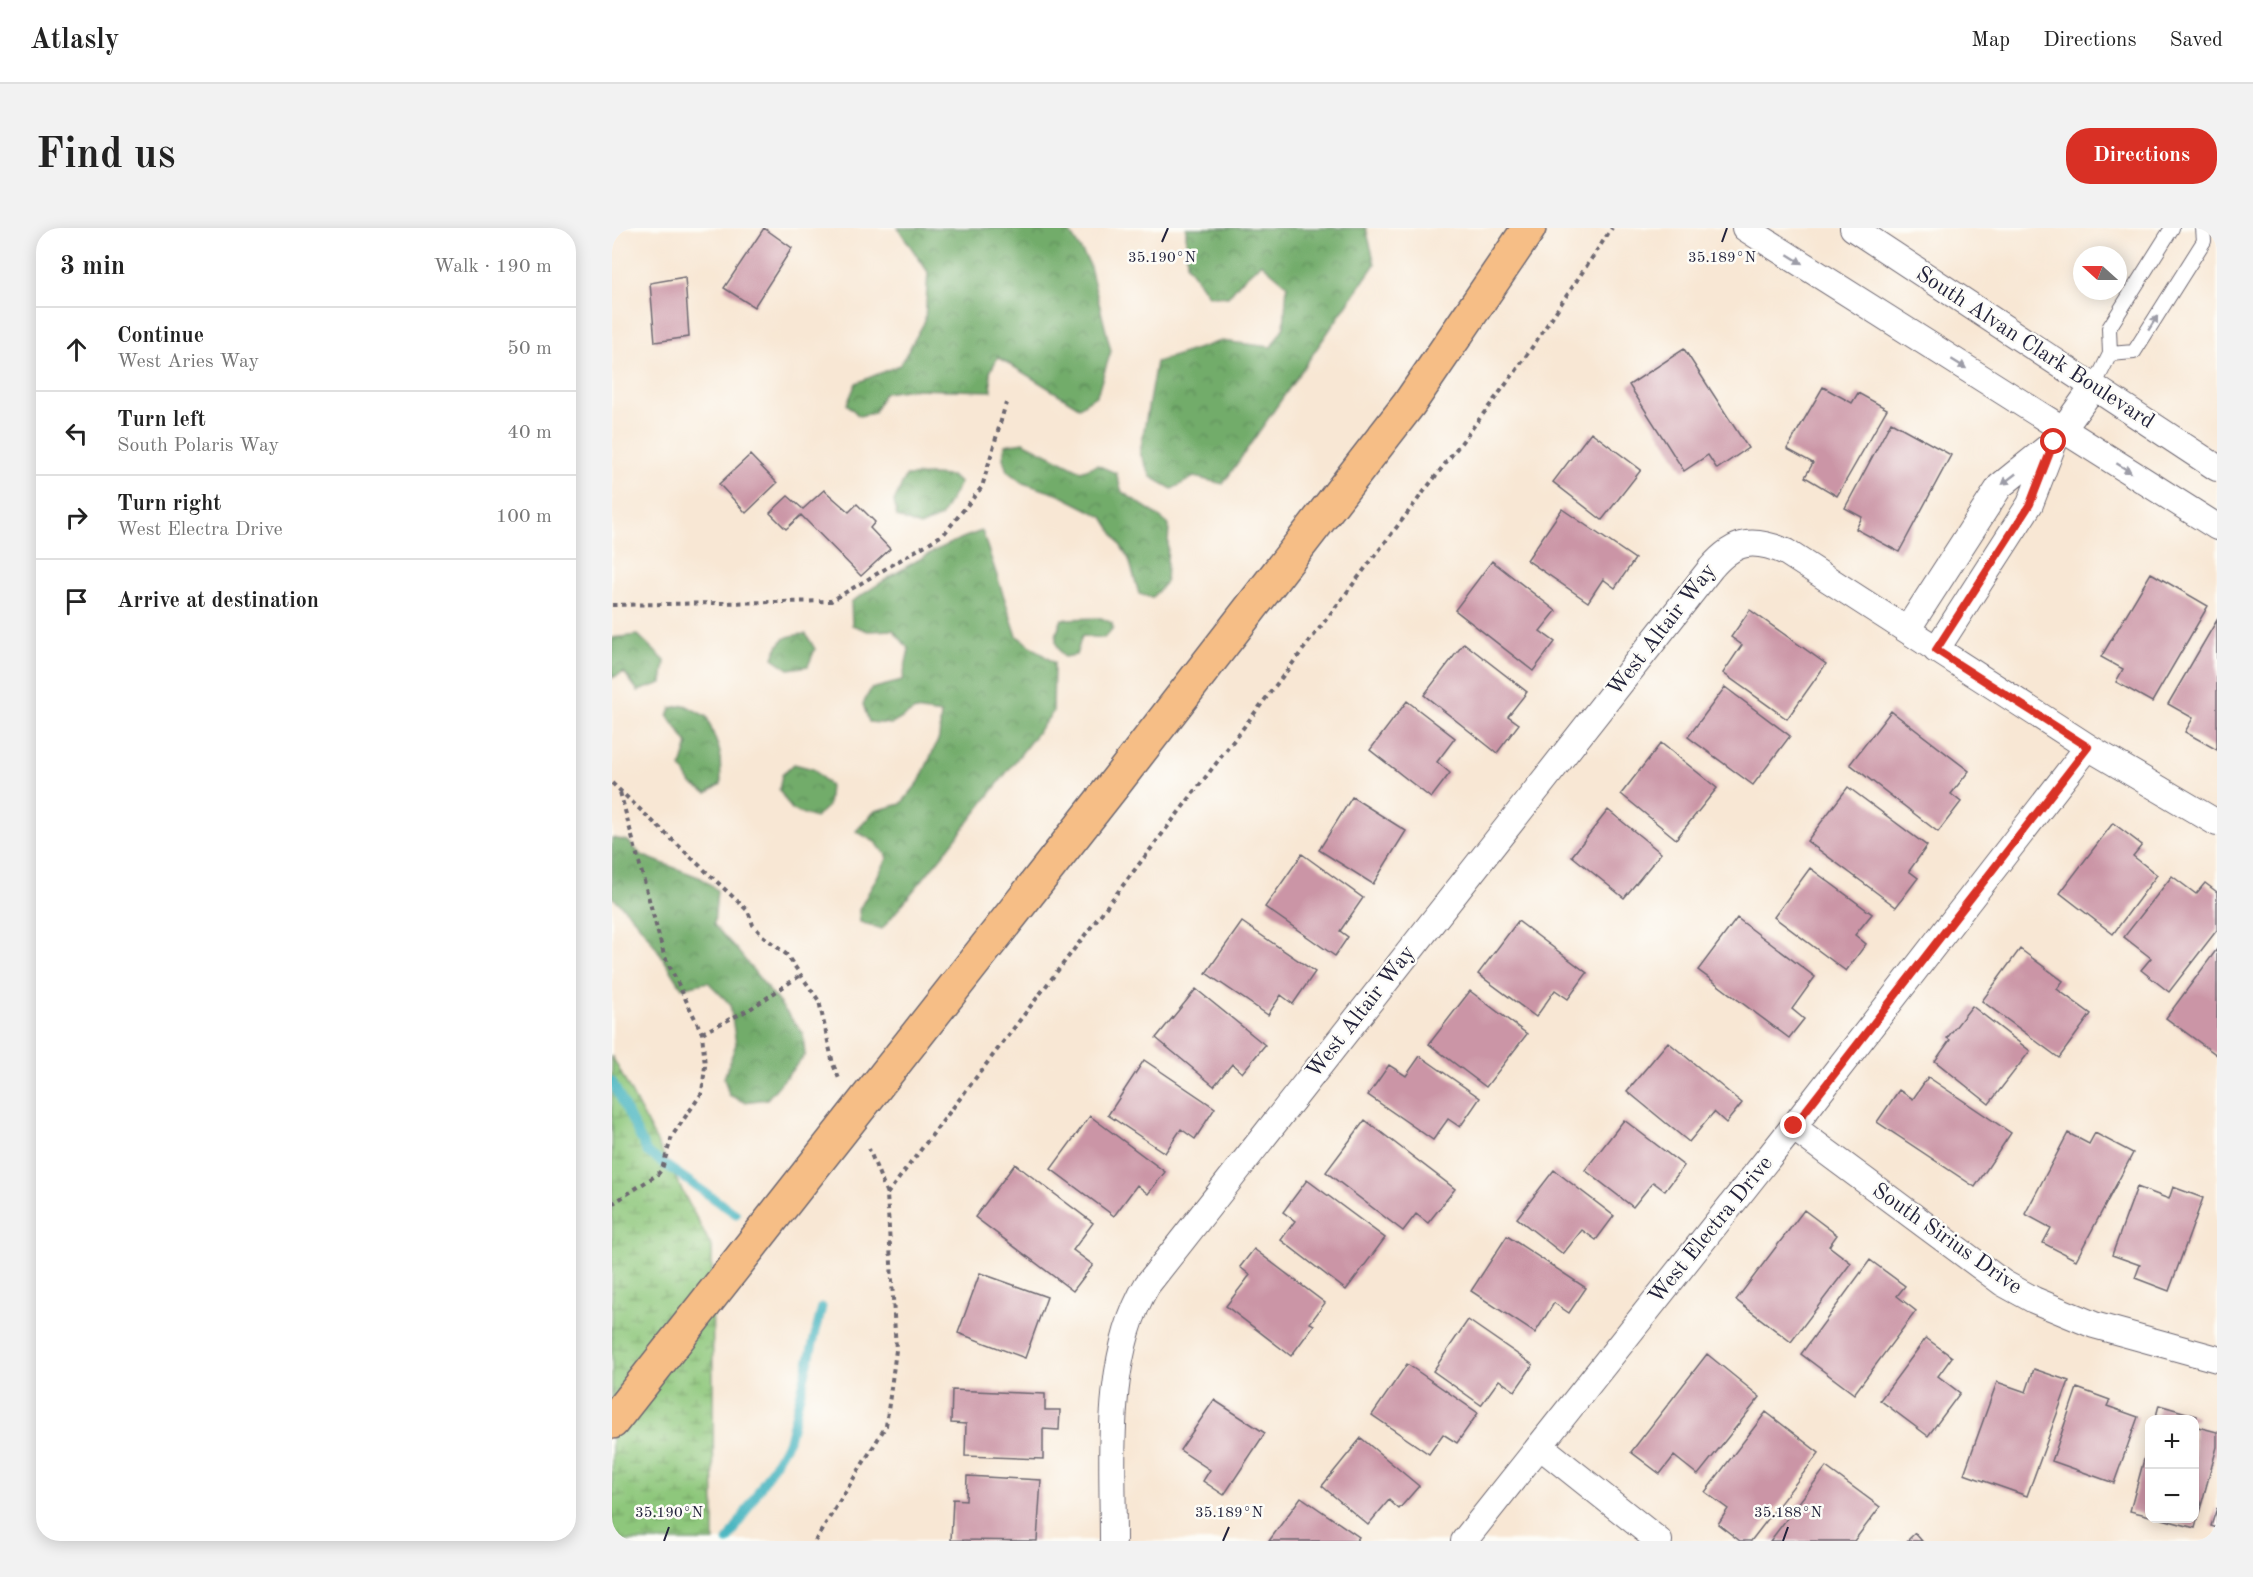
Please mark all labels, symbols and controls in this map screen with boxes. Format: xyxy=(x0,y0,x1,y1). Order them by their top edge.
text: Atlasly xyxy=(30,27,120,55)
text: Map xyxy=(1971,30,2010,51)
text: Directions xyxy=(2043,30,2137,51)
text: Saved xyxy=(2170,30,2223,51)
button: Directions xyxy=(2066,128,2217,184)
text: Find us xyxy=(36,135,175,177)
north arrow xyxy=(2073,246,2127,300)
text: 35.190°N xyxy=(1128,251,1196,266)
text: 35.189°N xyxy=(1688,251,1756,266)
text: 3 min xyxy=(60,254,125,280)
one-way arrow xyxy=(1786,254,1803,265)
text: Walk · 190 m xyxy=(433,257,552,277)
street label: South Alvan Clark Boulevard xyxy=(1912,263,2158,433)
one-way arrow xyxy=(2147,314,2158,331)
text: Continue xyxy=(117,325,204,347)
icon: ahead xyxy=(60,333,93,366)
text: 50 m xyxy=(507,339,552,359)
text: West Aries Way xyxy=(117,352,259,372)
one-way arrow xyxy=(1951,358,1967,369)
text: Turn left xyxy=(117,409,206,431)
icon: left xyxy=(60,417,93,450)
text: 40 m xyxy=(507,423,552,443)
route start xyxy=(2040,428,2066,454)
text: South Polaris Way xyxy=(117,436,279,456)
one-way arrow xyxy=(2116,462,2132,473)
one-way arrow xyxy=(2001,472,2016,484)
text: Turn right xyxy=(117,493,221,515)
icon: right xyxy=(60,501,93,534)
text: 100 m xyxy=(496,507,552,527)
text: West Electra Drive xyxy=(117,520,283,540)
street label: West Altair Way xyxy=(1604,559,1721,700)
icon: arrive xyxy=(60,585,93,618)
text: Arrive at destination xyxy=(117,590,319,612)
street label: West Altair Way xyxy=(1303,941,1420,1082)
route end xyxy=(1780,1112,1806,1138)
street label: West Electra Drive xyxy=(1645,1152,1777,1308)
street label: South Sirius Drive xyxy=(1868,1179,2026,1299)
map controls xyxy=(2145,1415,2199,1523)
button: + xyxy=(2145,1415,2199,1469)
button: − xyxy=(2145,1469,2199,1523)
text: 35.190°N xyxy=(635,1506,703,1521)
text: 35.189°N xyxy=(1195,1506,1263,1521)
text: 35.188°N xyxy=(1754,1506,1822,1521)

